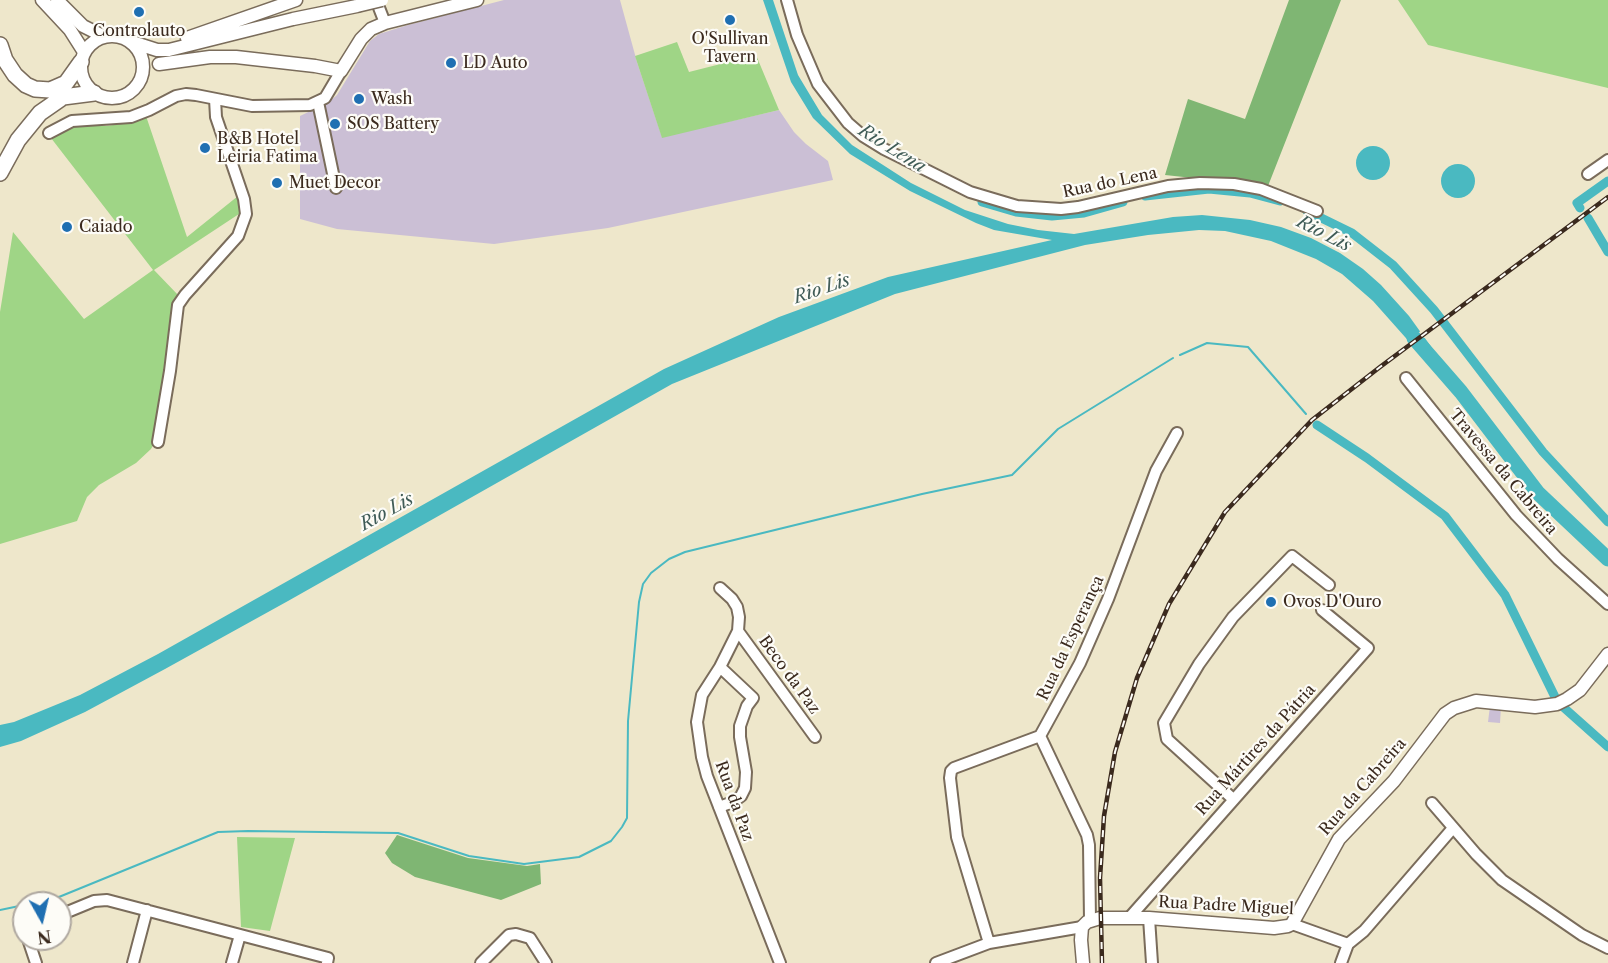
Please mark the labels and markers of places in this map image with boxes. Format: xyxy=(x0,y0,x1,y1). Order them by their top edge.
marker: Controlauto xyxy=(132,5,146,19)
marker: O'Sullivan Tavern xyxy=(723,13,737,27)
place label: Controlauto xyxy=(93,21,185,41)
place label: O'Sullivan Tavern xyxy=(691,29,769,67)
place label: LD Auto xyxy=(463,53,528,73)
marker: LD Auto xyxy=(444,56,458,70)
place label: Wash xyxy=(371,89,413,109)
marker: Wash xyxy=(352,92,366,106)
place label: SOS Battery xyxy=(347,114,439,134)
marker: SOS Battery xyxy=(328,117,342,131)
place label: B&B Hotel Leiria Fatima xyxy=(217,129,318,167)
marker: B&B Hotel Leiria Fatima xyxy=(198,141,212,155)
place label: Muet Decor xyxy=(289,173,381,193)
marker: Muet Decor xyxy=(270,176,284,190)
place label: Caiado xyxy=(79,217,133,237)
marker: Caiado xyxy=(60,220,74,234)
place label: Ovos D'Ouro xyxy=(1283,592,1381,612)
marker: Ovos D'Ouro xyxy=(1264,595,1278,609)

